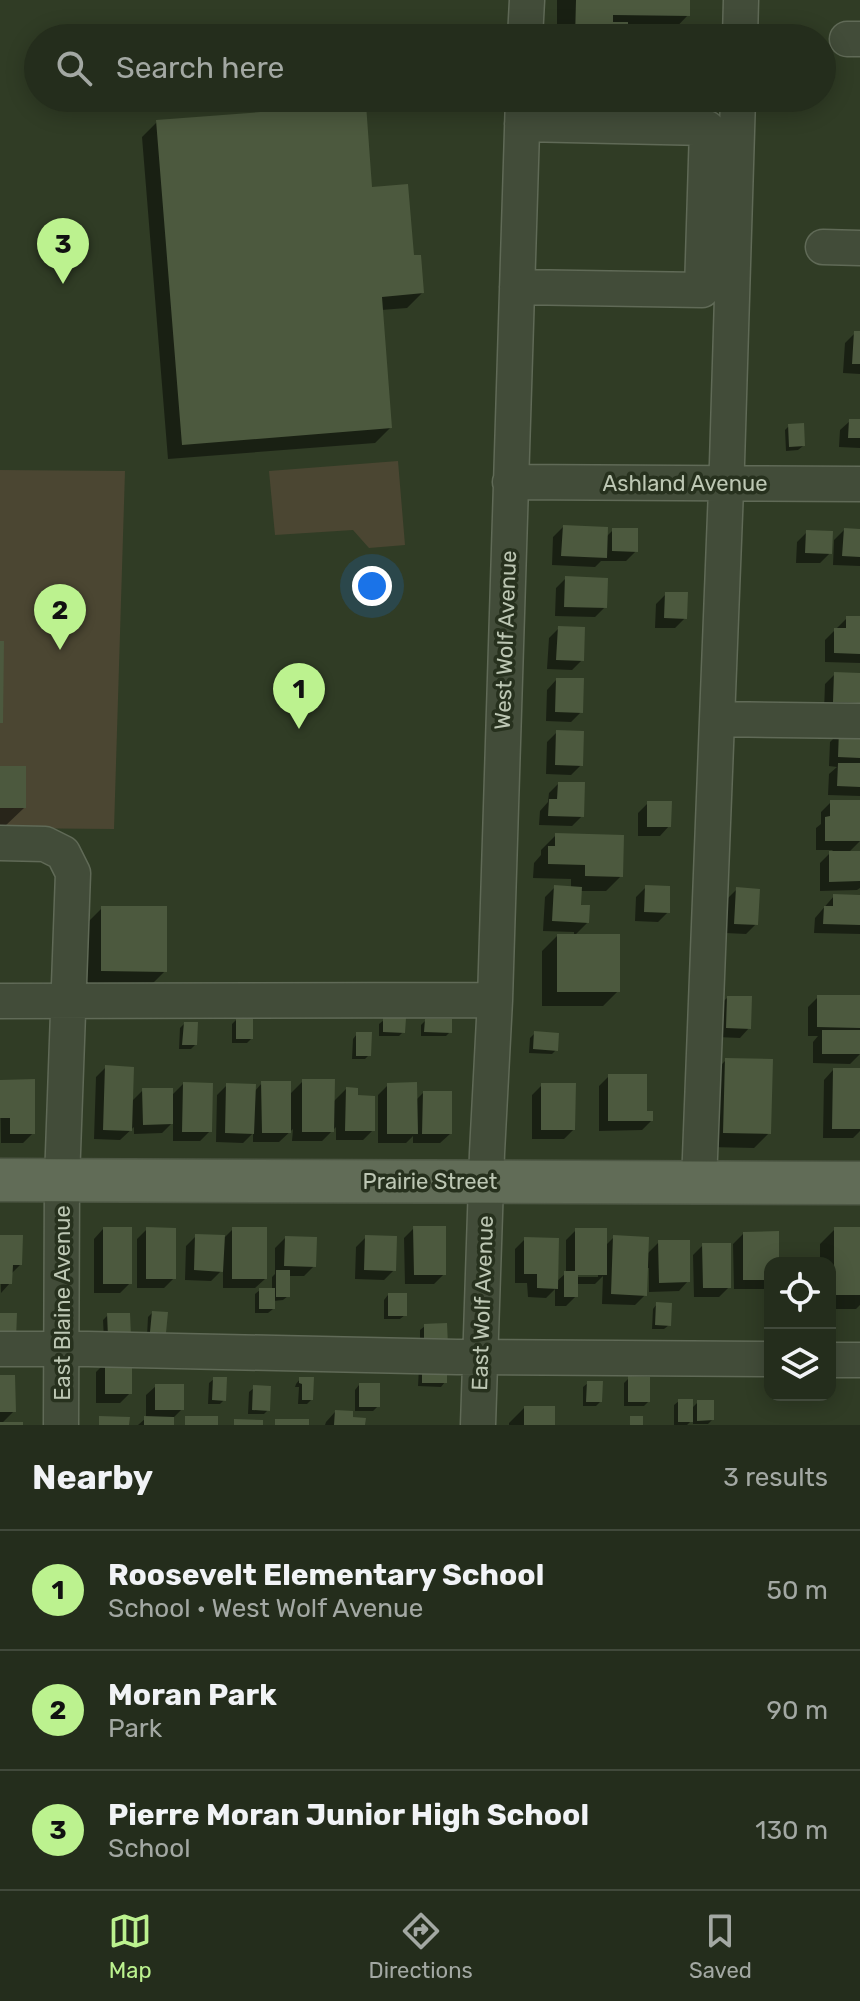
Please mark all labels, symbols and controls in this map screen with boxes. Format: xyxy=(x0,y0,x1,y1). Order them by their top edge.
search box xyxy=(24,24,836,112)
icon: search xyxy=(52,46,96,90)
text: Search here xyxy=(116,50,284,86)
pin: 3 xyxy=(37,218,89,284)
street label: Ashland Avenue xyxy=(602,470,768,497)
street label: West Wolf Avenue xyxy=(489,550,522,730)
your location xyxy=(352,566,392,606)
pin: 2 xyxy=(34,584,86,650)
pin: 1 xyxy=(273,663,325,729)
street label: Prairie Street xyxy=(363,1168,498,1195)
street label: East Blaine Avenue xyxy=(49,1205,76,1401)
street label: East Wolf Avenue xyxy=(466,1215,499,1391)
map controls xyxy=(764,1257,836,1401)
button: locate xyxy=(764,1257,836,1329)
button: layers xyxy=(764,1329,836,1401)
text: Nearby xyxy=(32,1457,153,1498)
text: 3 results xyxy=(723,1462,828,1493)
text: Roosevelt Elementary School xyxy=(108,1557,544,1593)
text: 1 xyxy=(52,1575,64,1606)
text: 50 m xyxy=(767,1575,828,1606)
text: School · West Wolf Avenue xyxy=(108,1593,423,1624)
text: Moran Park xyxy=(108,1677,277,1713)
text: 2 xyxy=(50,1695,66,1726)
text: 90 m xyxy=(767,1695,828,1726)
text: Park xyxy=(108,1713,162,1744)
text: Pierre Moran Junior High School xyxy=(108,1797,589,1833)
text: 3 xyxy=(49,1815,67,1846)
text: 130 m xyxy=(755,1815,828,1846)
text: School xyxy=(108,1833,191,1864)
tab: Map xyxy=(108,1909,152,1984)
tab: Directions xyxy=(368,1909,473,1984)
tab: Saved xyxy=(689,1909,752,1984)

